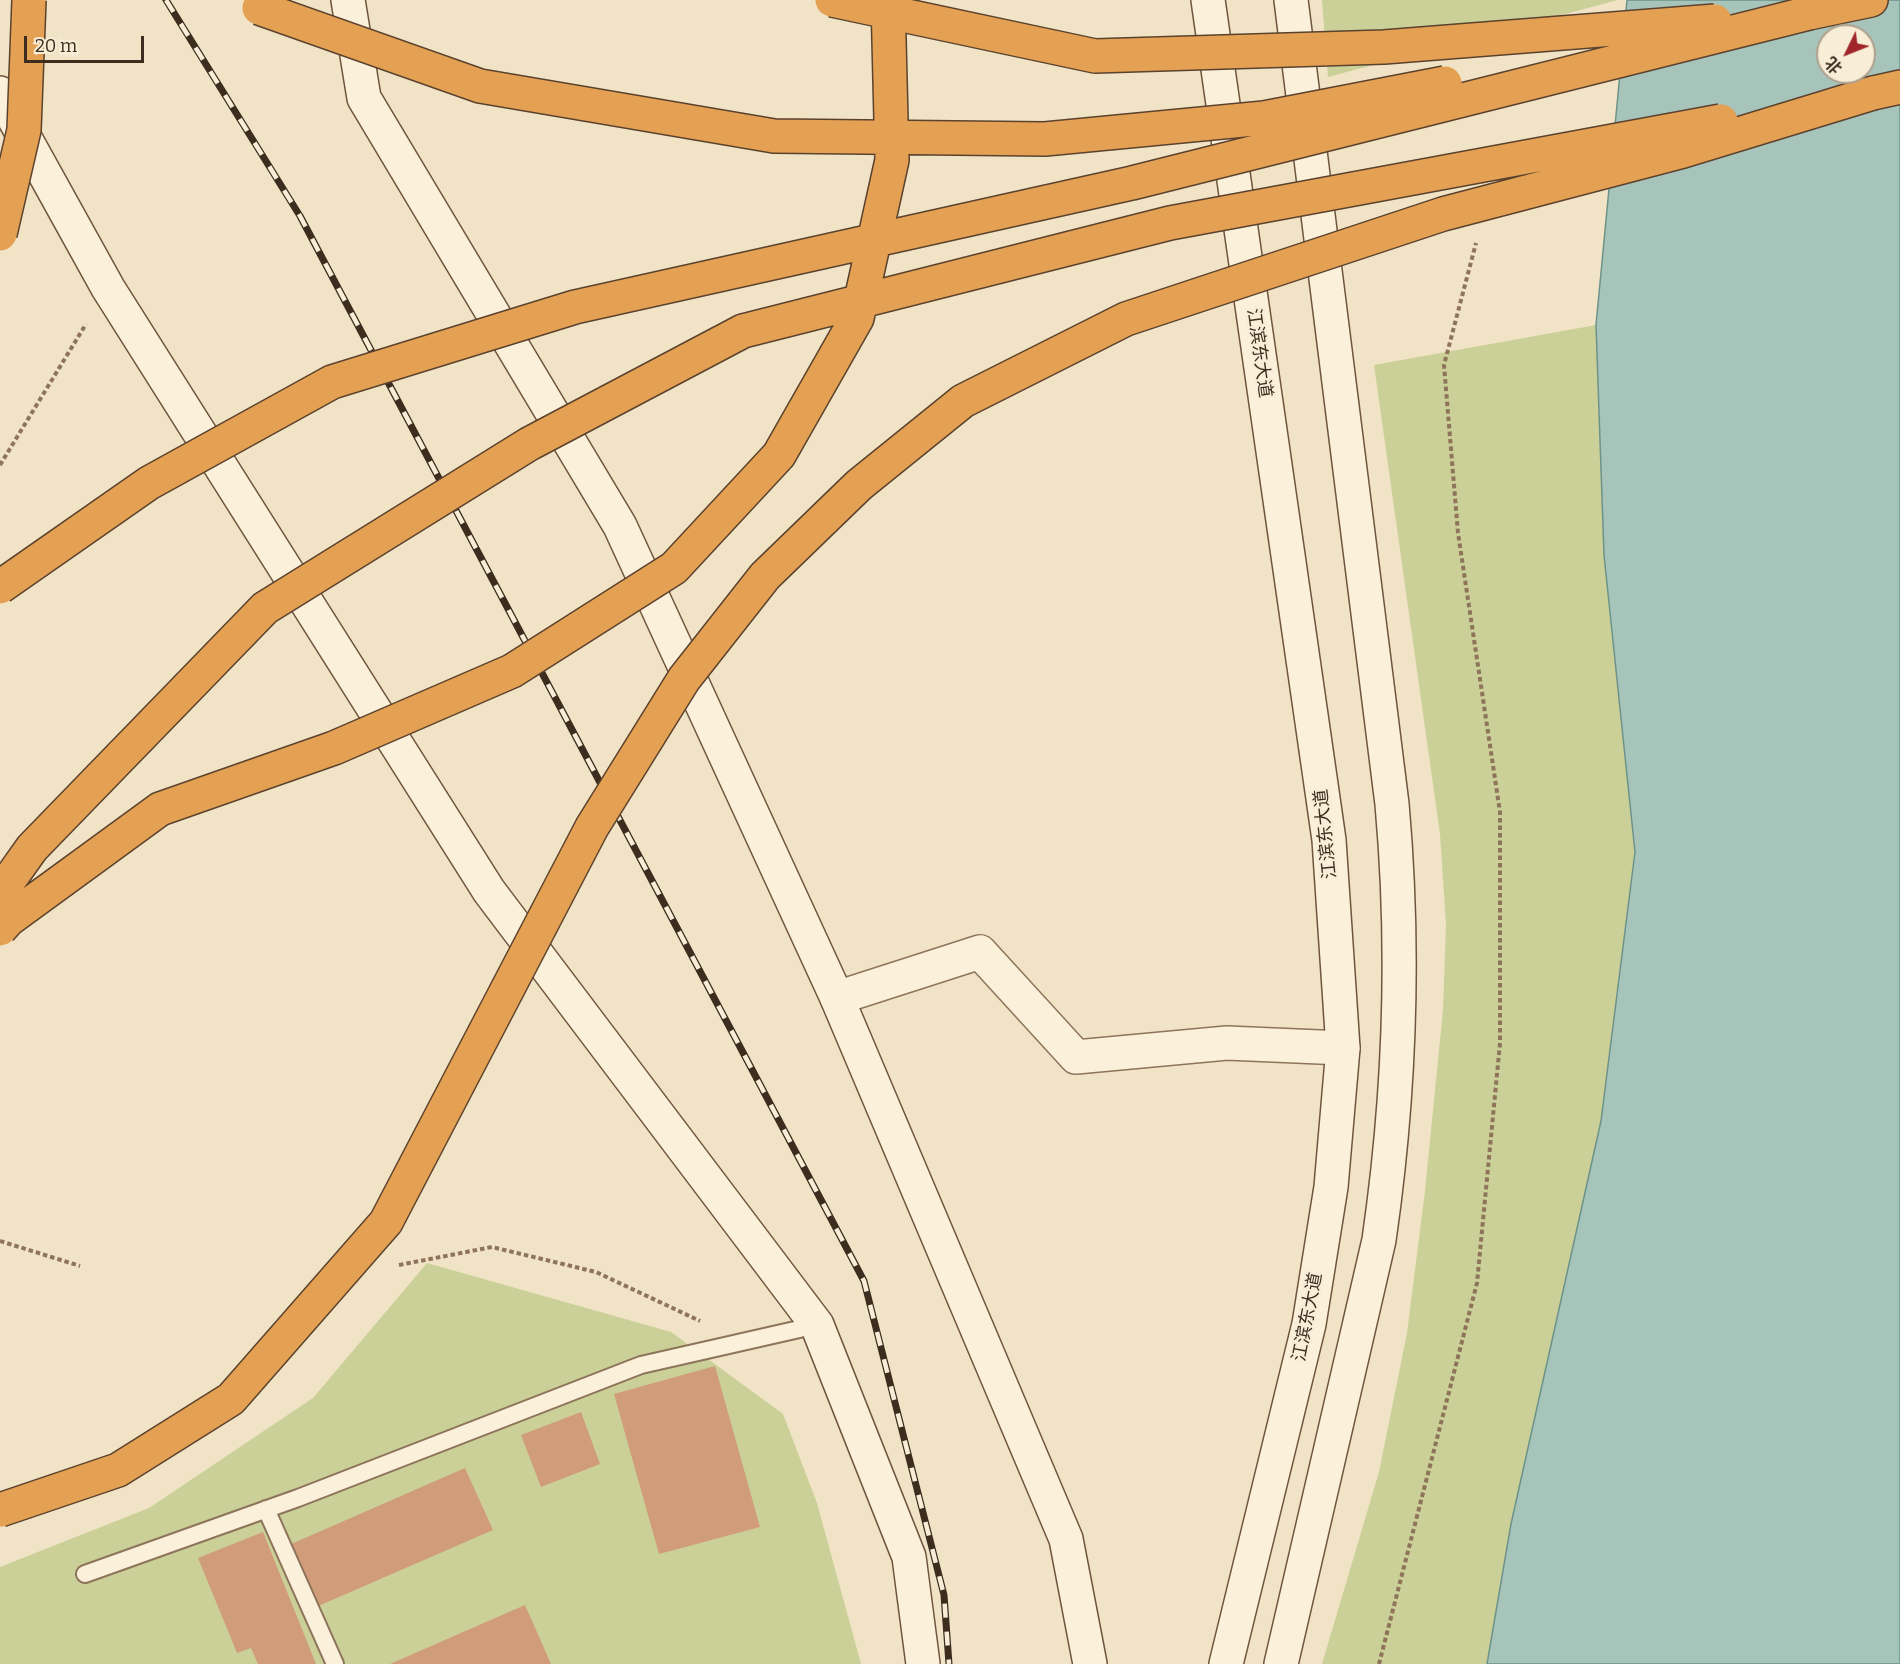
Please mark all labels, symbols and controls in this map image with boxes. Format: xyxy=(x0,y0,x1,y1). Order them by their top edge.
scale bar xyxy=(27,24,147,62)
north arrow xyxy=(1816,24,1876,84)
text: 20 m xyxy=(35,35,77,57)
text: 北 xyxy=(1822,53,1846,78)
street label: 江滨东大道 xyxy=(1242,307,1276,399)
street label: 江滨东大道 xyxy=(1311,788,1341,880)
street label: 江滨东大道 xyxy=(1289,1271,1327,1363)

